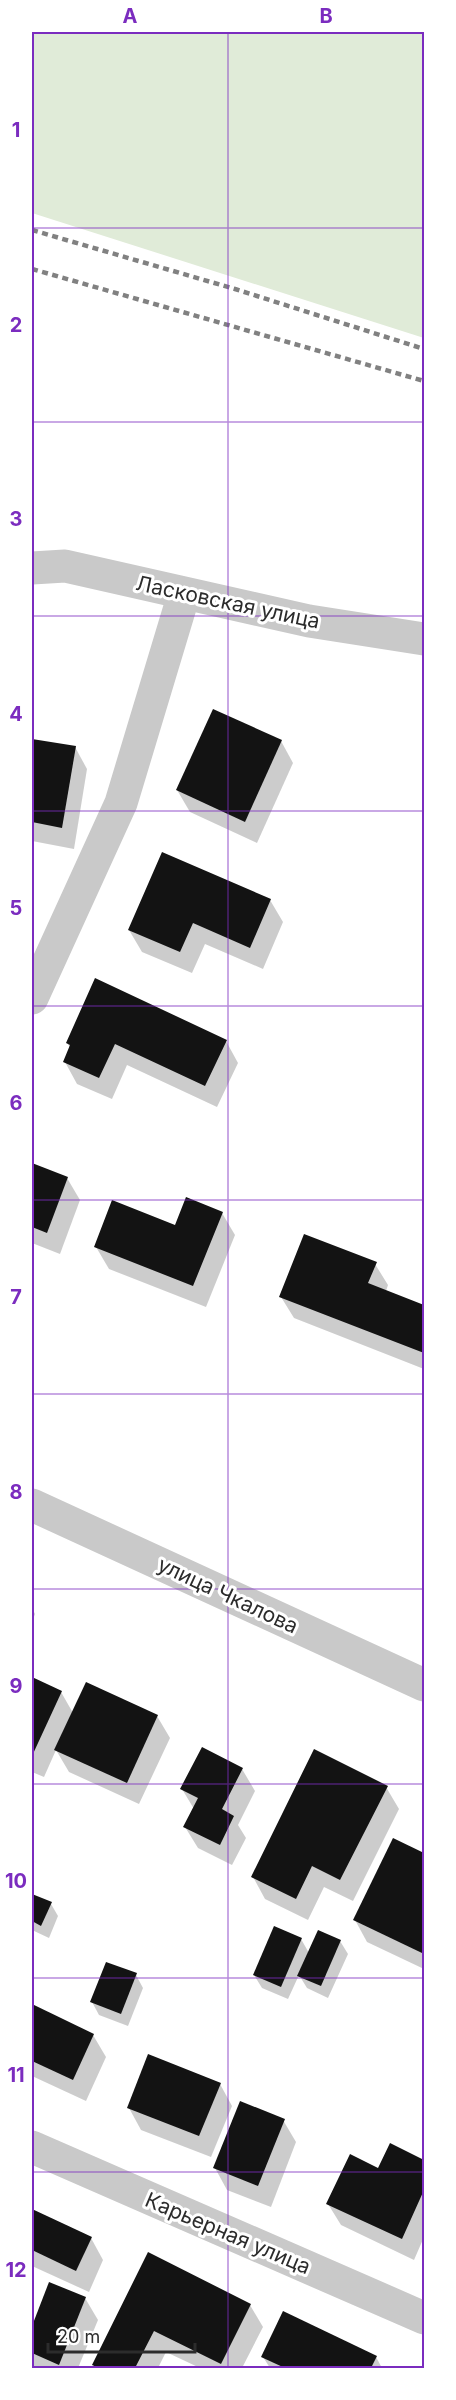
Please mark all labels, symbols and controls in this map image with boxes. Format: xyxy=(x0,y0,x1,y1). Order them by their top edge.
text: A xyxy=(123,4,138,28)
text: B xyxy=(319,4,333,28)
text: 1 xyxy=(12,118,20,142)
text: 2 xyxy=(10,313,22,337)
text: 3 xyxy=(10,507,22,531)
street label: Ласковская улица xyxy=(134,570,322,634)
text: 4 xyxy=(9,702,23,726)
text: 5 xyxy=(10,896,22,920)
text: 6 xyxy=(10,1091,23,1115)
text: 7 xyxy=(10,1285,22,1309)
text: 8 xyxy=(9,1480,23,1504)
street label: улица Чкалова xyxy=(154,1552,302,1638)
text: 9 xyxy=(10,1674,23,1698)
text: 10 xyxy=(5,1869,27,1893)
text: 11 xyxy=(7,2063,25,2087)
street label: Карьерная улица xyxy=(142,2187,314,2279)
text: 12 xyxy=(5,2258,27,2282)
scale bar xyxy=(48,2316,195,2354)
text: 20 m xyxy=(57,2326,100,2347)

